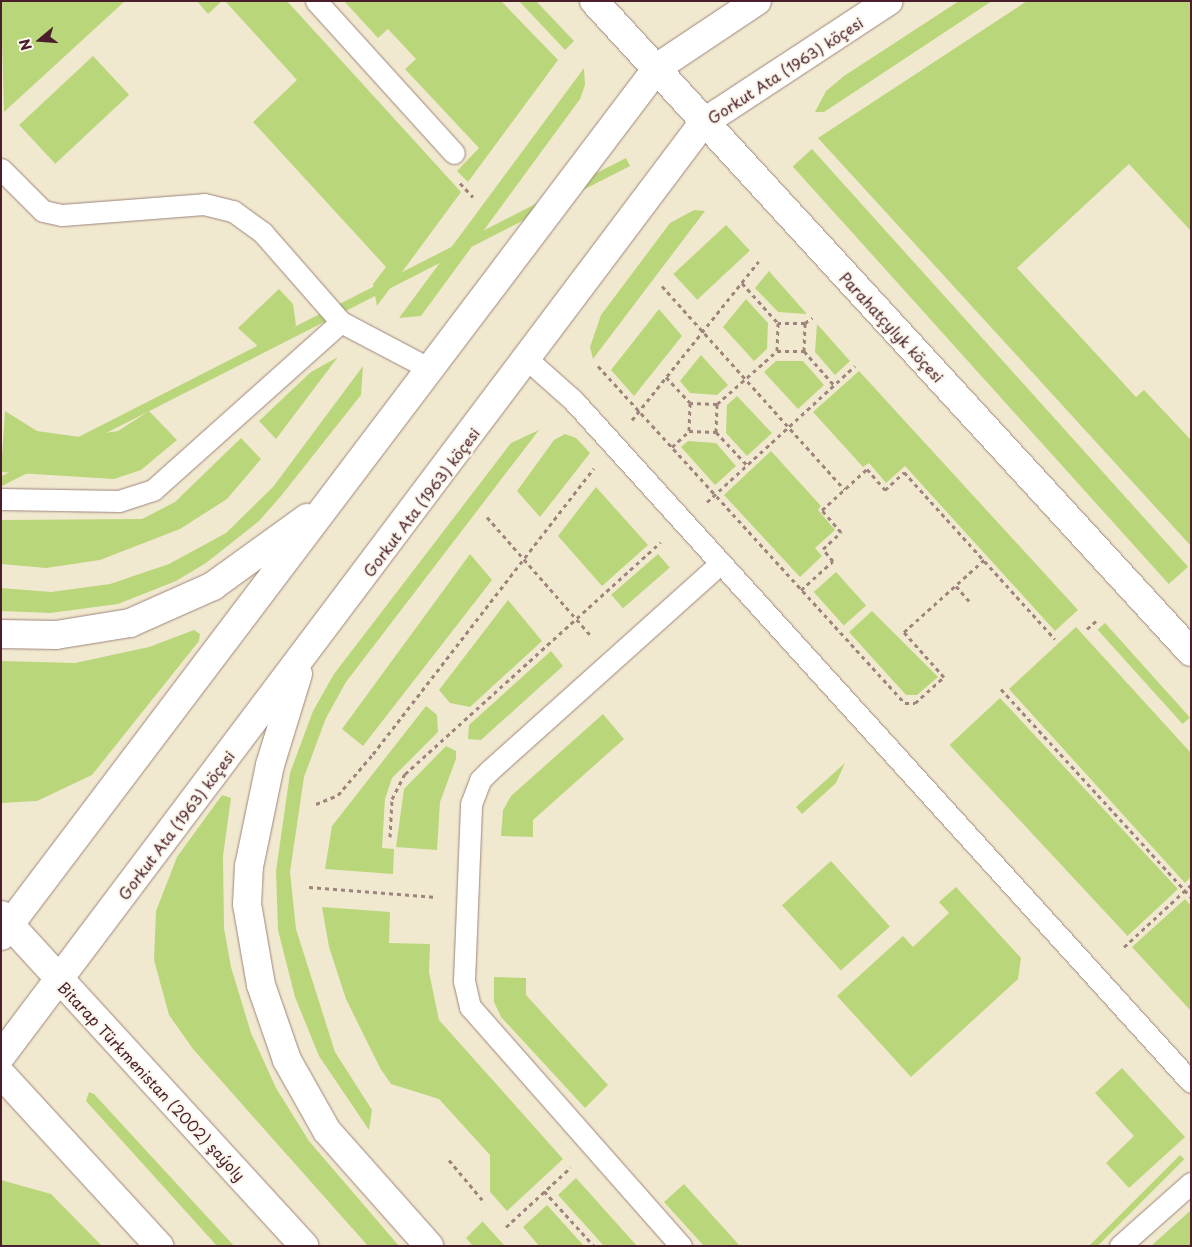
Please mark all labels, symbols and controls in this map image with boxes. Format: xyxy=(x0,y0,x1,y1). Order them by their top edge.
street label: Gorkut Ata (1963) köçesi xyxy=(703,13,867,127)
north arrow xyxy=(15,15,65,65)
text: N xyxy=(14,36,37,53)
street label: Parahatçylyk köçesi xyxy=(836,268,948,386)
street label: Gorkut Ata (1963) köçesi xyxy=(359,423,483,581)
street label: Gorkut Ata (1963) köçesi xyxy=(114,746,238,904)
street label: Bitarap Türkmenistan (2002) şaýoly xyxy=(54,977,250,1185)

